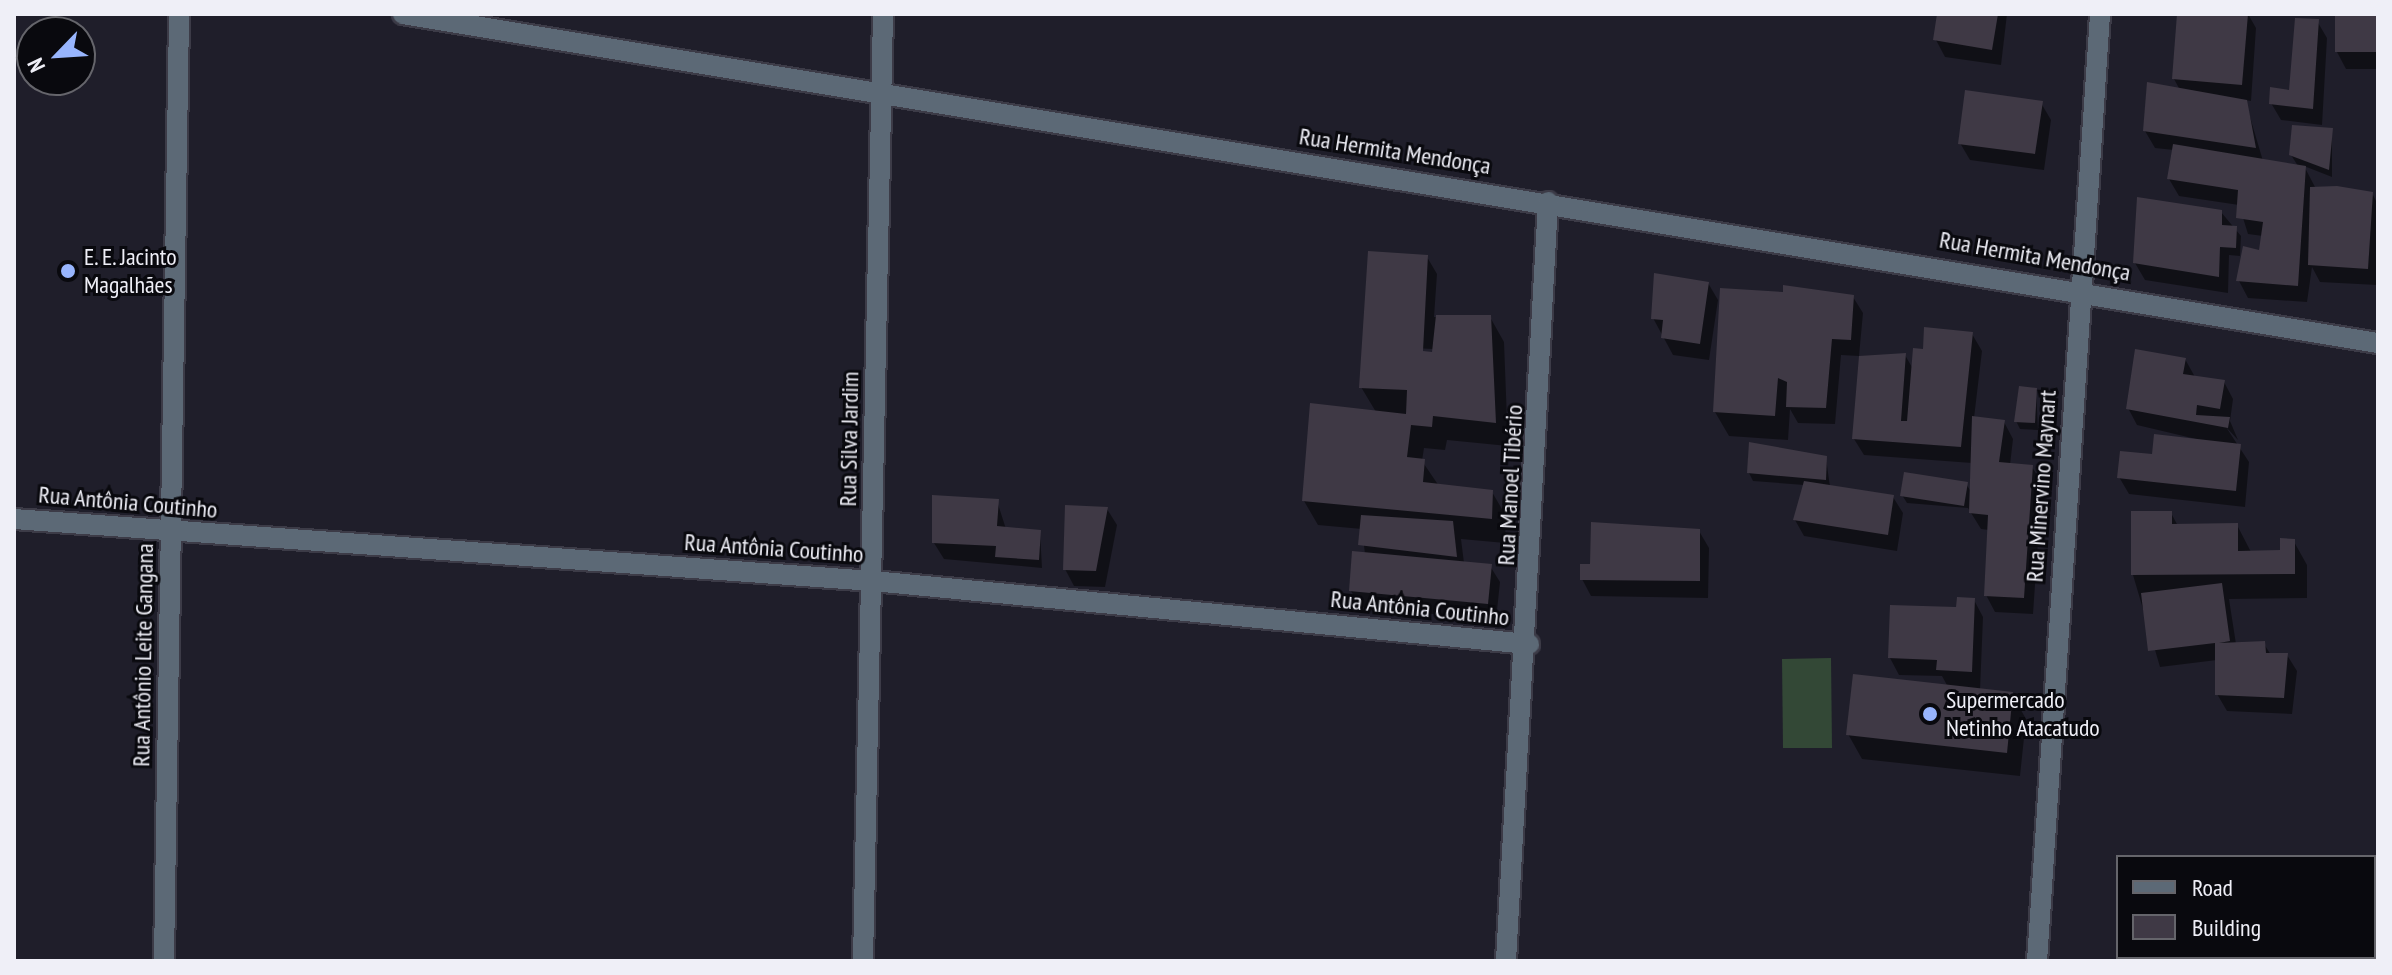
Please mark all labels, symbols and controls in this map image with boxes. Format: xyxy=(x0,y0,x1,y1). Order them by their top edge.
north arrow xyxy=(16,16,96,96)
text: N xyxy=(21,54,51,77)
street label: Rua Hermita Mendonça xyxy=(1297,122,1493,180)
street label: Rua Hermita Mendonça xyxy=(1937,225,2133,287)
place label: E. E. Jacinto Magalhães xyxy=(84,243,180,299)
marker: E. E. Jacinto Magalhães xyxy=(59,262,77,280)
street label: Rua Silva Jardim xyxy=(833,371,865,507)
street label: Rua Minervino Maynart xyxy=(2020,389,2062,583)
street label: Rua Manoel Tibério xyxy=(1491,404,1529,566)
street label: Rua Antônia Coutinho xyxy=(37,480,219,524)
street label: Rua Antônia Coutinho xyxy=(683,527,865,569)
street label: Rua Antônio Leite Gangana xyxy=(127,543,159,767)
street label: Rua Antônia Coutinho xyxy=(1329,584,1511,632)
place label: Supermercado Netinho Atacatudo xyxy=(1946,686,2100,742)
marker: Supermercado Netinho Atacatudo xyxy=(1921,705,1939,723)
legend xyxy=(2116,855,2376,959)
text: Road xyxy=(2192,872,2233,903)
text: Building xyxy=(2192,912,2261,943)

